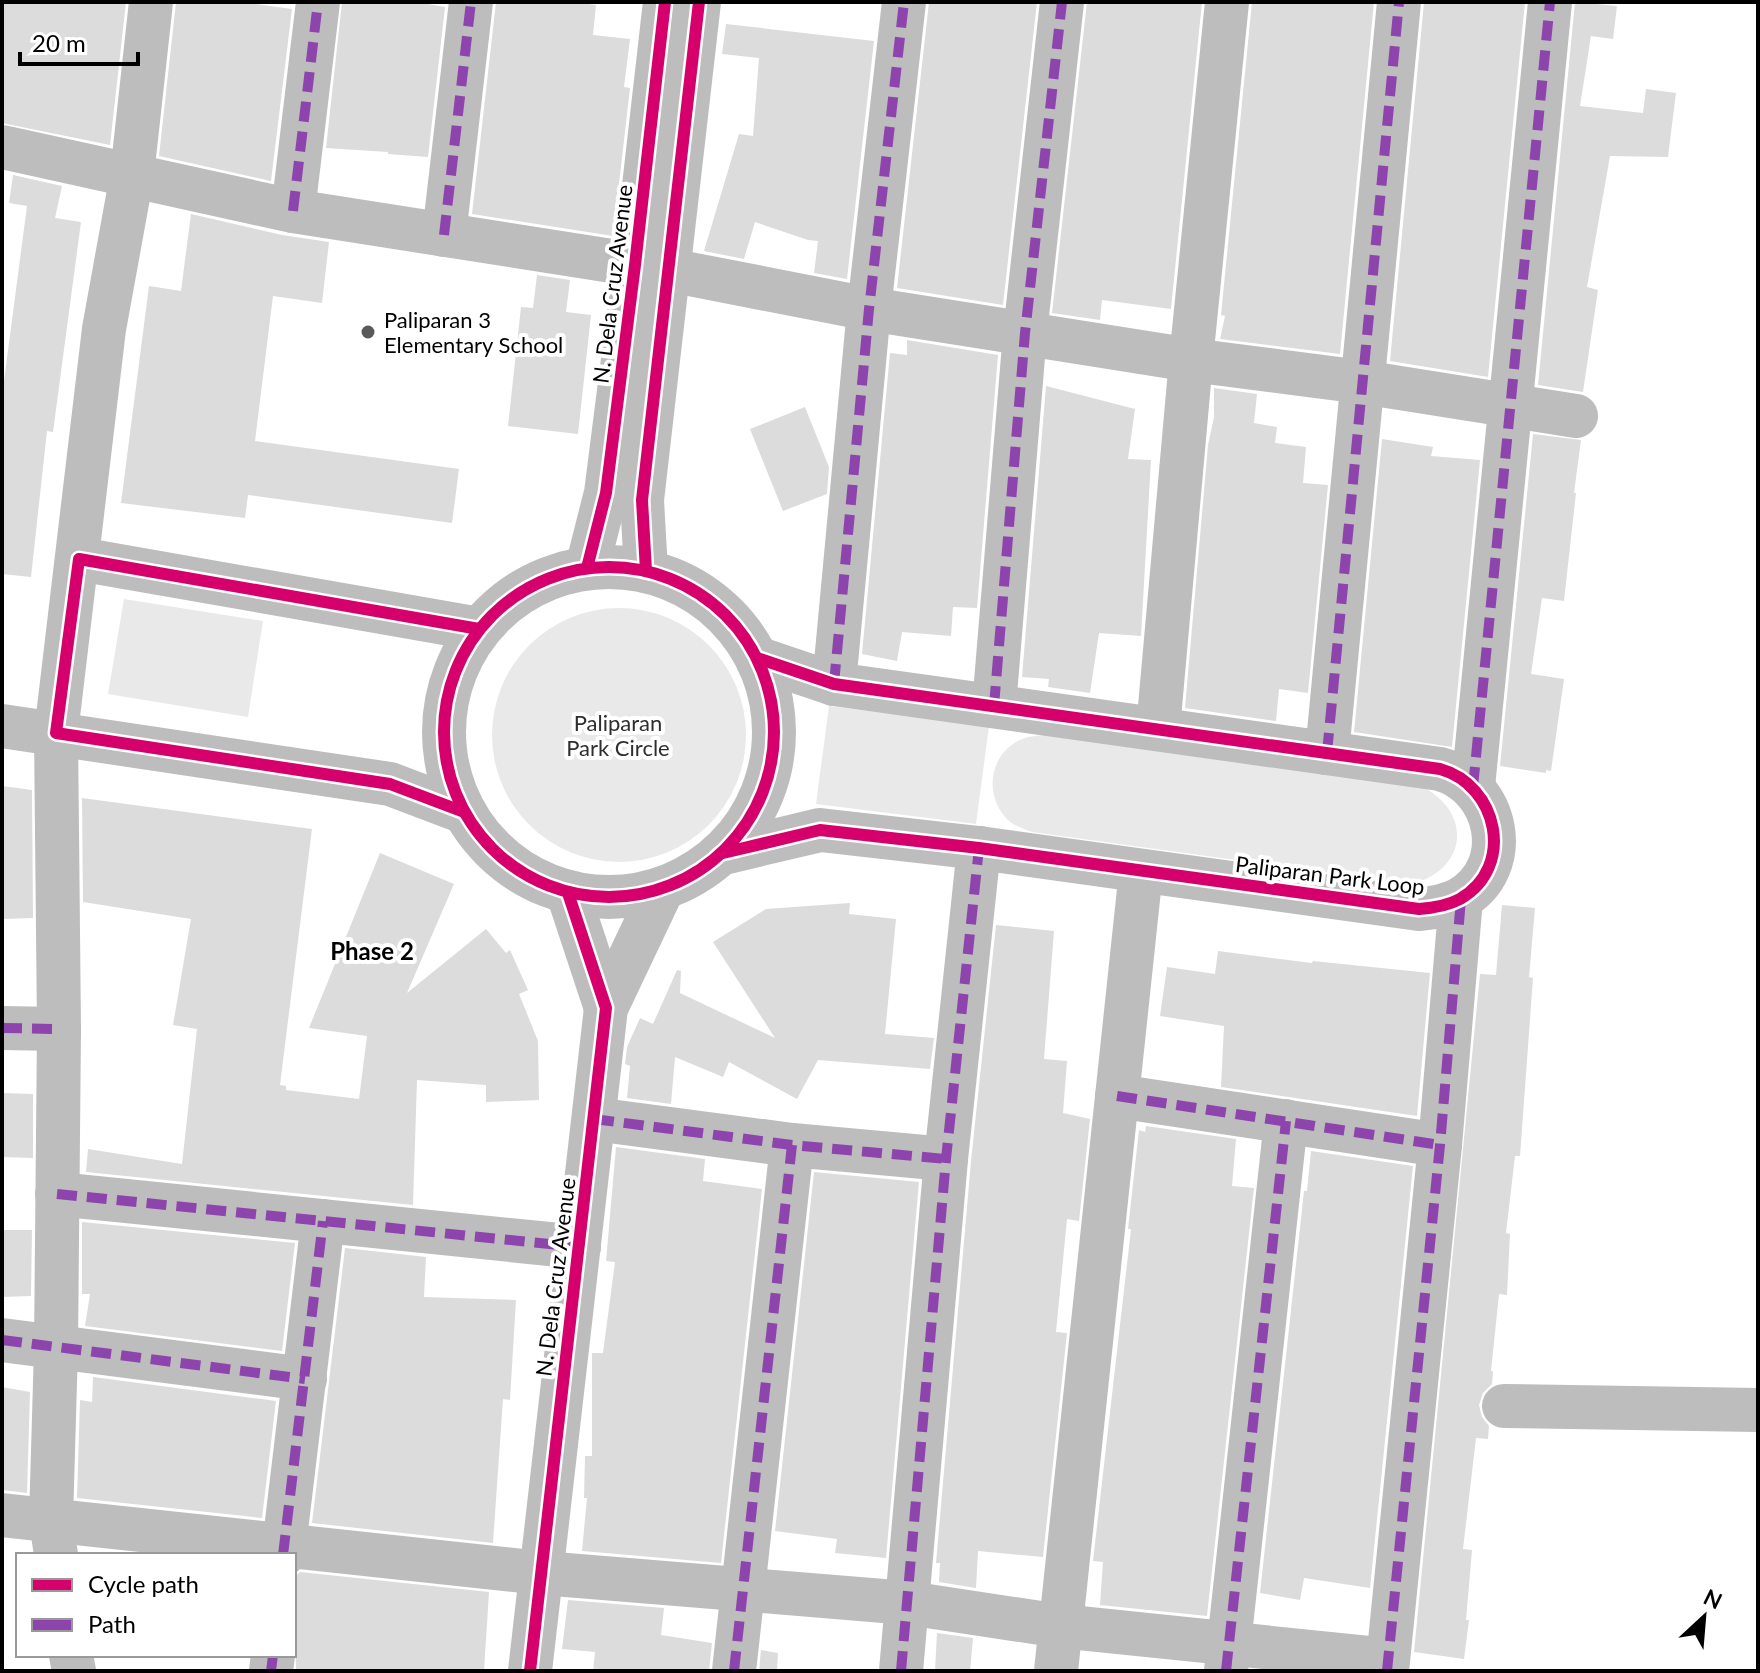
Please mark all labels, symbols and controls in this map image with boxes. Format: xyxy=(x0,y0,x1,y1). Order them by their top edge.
scale bar xyxy=(20,16,138,66)
text: 20 m xyxy=(32,28,86,57)
street label: N. Dela Cruz Avenue xyxy=(586,183,638,385)
place label: Paliparan 3 Elementary School xyxy=(384,306,563,358)
marker: Paliparan 3 Elementary School xyxy=(359,323,377,341)
park label: Paliparan Park Circle xyxy=(566,709,670,761)
street label: Paliparan Park Loop xyxy=(1234,850,1426,900)
district label: Phase 2 xyxy=(330,936,414,965)
street label: N. Dela Cruz Avenue xyxy=(529,1176,581,1378)
legend xyxy=(16,1553,296,1657)
text: Cycle path xyxy=(88,1569,199,1598)
north arrow xyxy=(1664,1577,1744,1657)
text: N xyxy=(1699,1583,1727,1614)
text: Path xyxy=(88,1609,136,1638)

